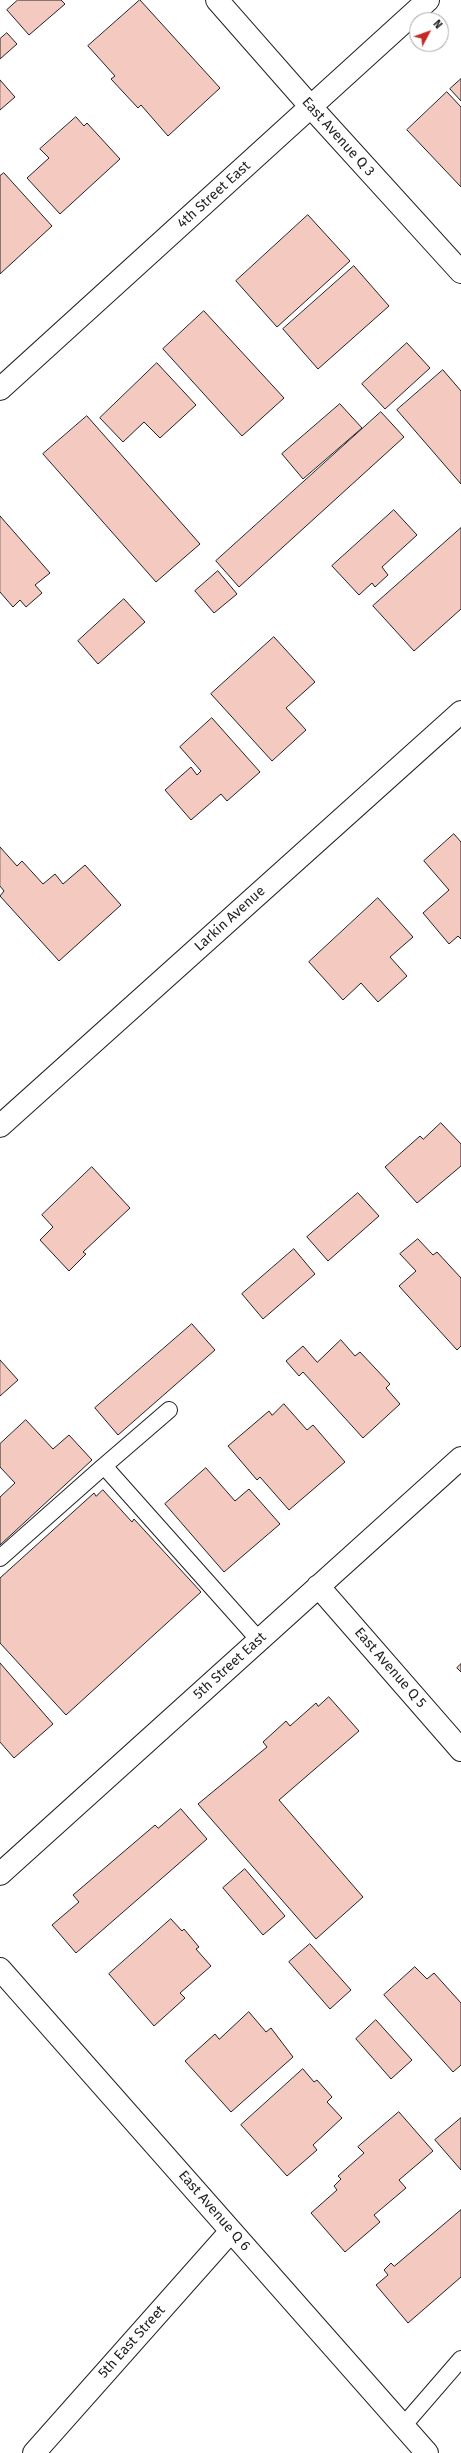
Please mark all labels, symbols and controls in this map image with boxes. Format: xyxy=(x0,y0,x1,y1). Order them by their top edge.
north arrow xyxy=(409,12,449,52)
text: N xyxy=(430,17,445,31)
street label: East Avenue Q 3 xyxy=(298,94,378,180)
street label: 4th Street East xyxy=(174,158,254,232)
street label: Larkin Avenue xyxy=(191,883,269,955)
street label: East Avenue Q 5 xyxy=(351,1624,429,1712)
street label: 5th Street East xyxy=(190,1629,270,1703)
street label: East Avenue Q 6 xyxy=(174,2167,254,2255)
street label: 5th East Street xyxy=(95,2302,169,2382)

